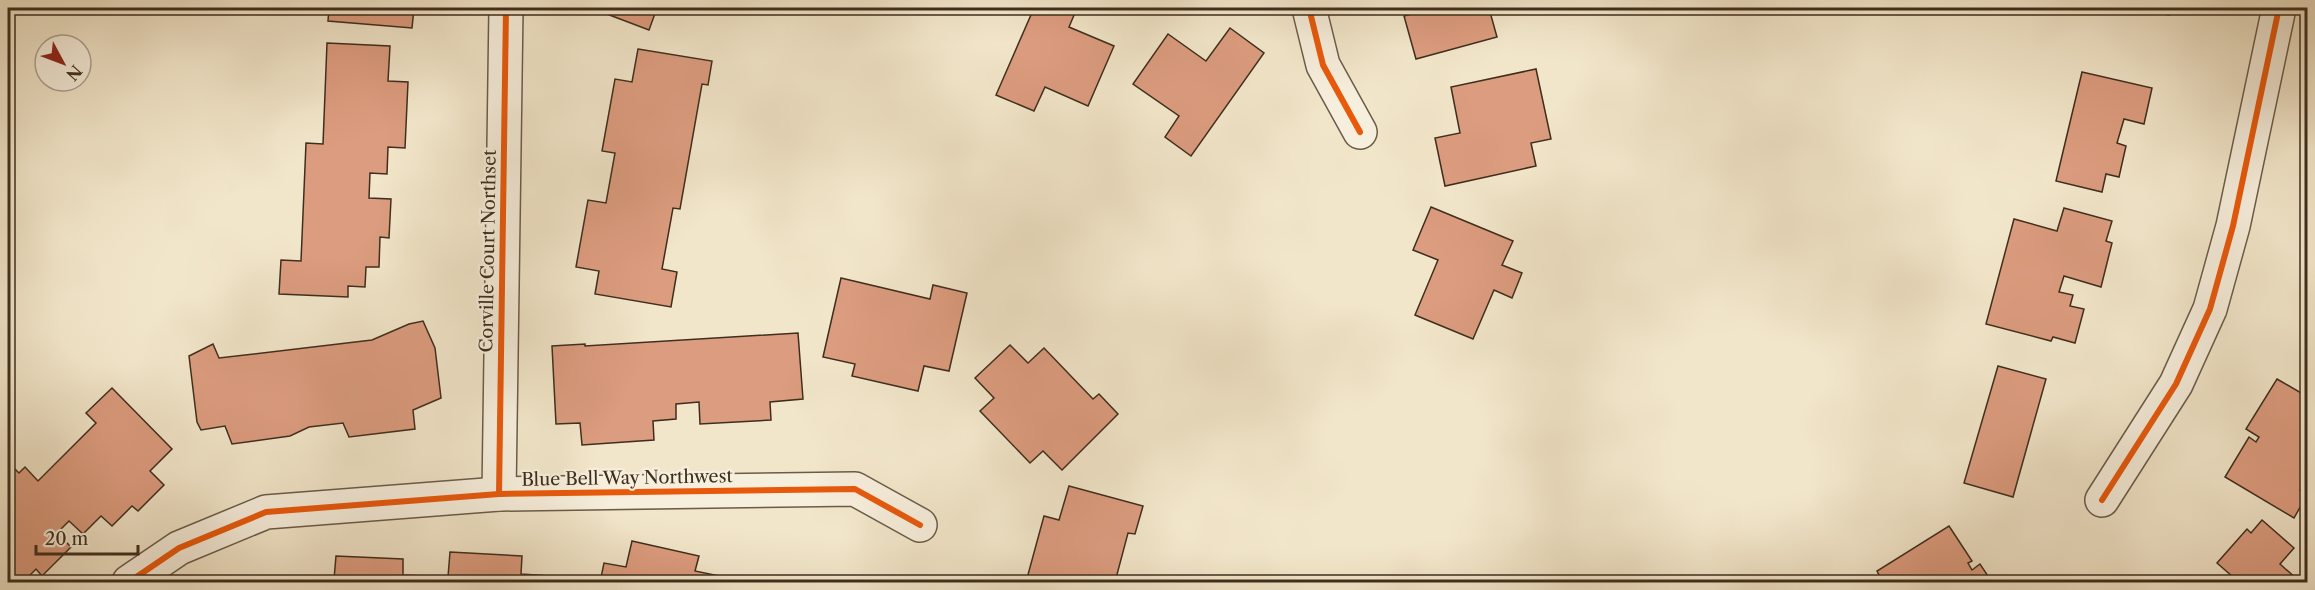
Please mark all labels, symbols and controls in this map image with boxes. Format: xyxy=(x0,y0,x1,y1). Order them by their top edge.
north arrow xyxy=(33,33,93,93)
text: N xyxy=(62,61,86,85)
street label: Corville Court Northset xyxy=(475,149,501,353)
street label: Blue Bell Way Northwest xyxy=(521,465,734,491)
scale bar xyxy=(36,518,138,556)
text: 20 m xyxy=(45,528,89,550)

